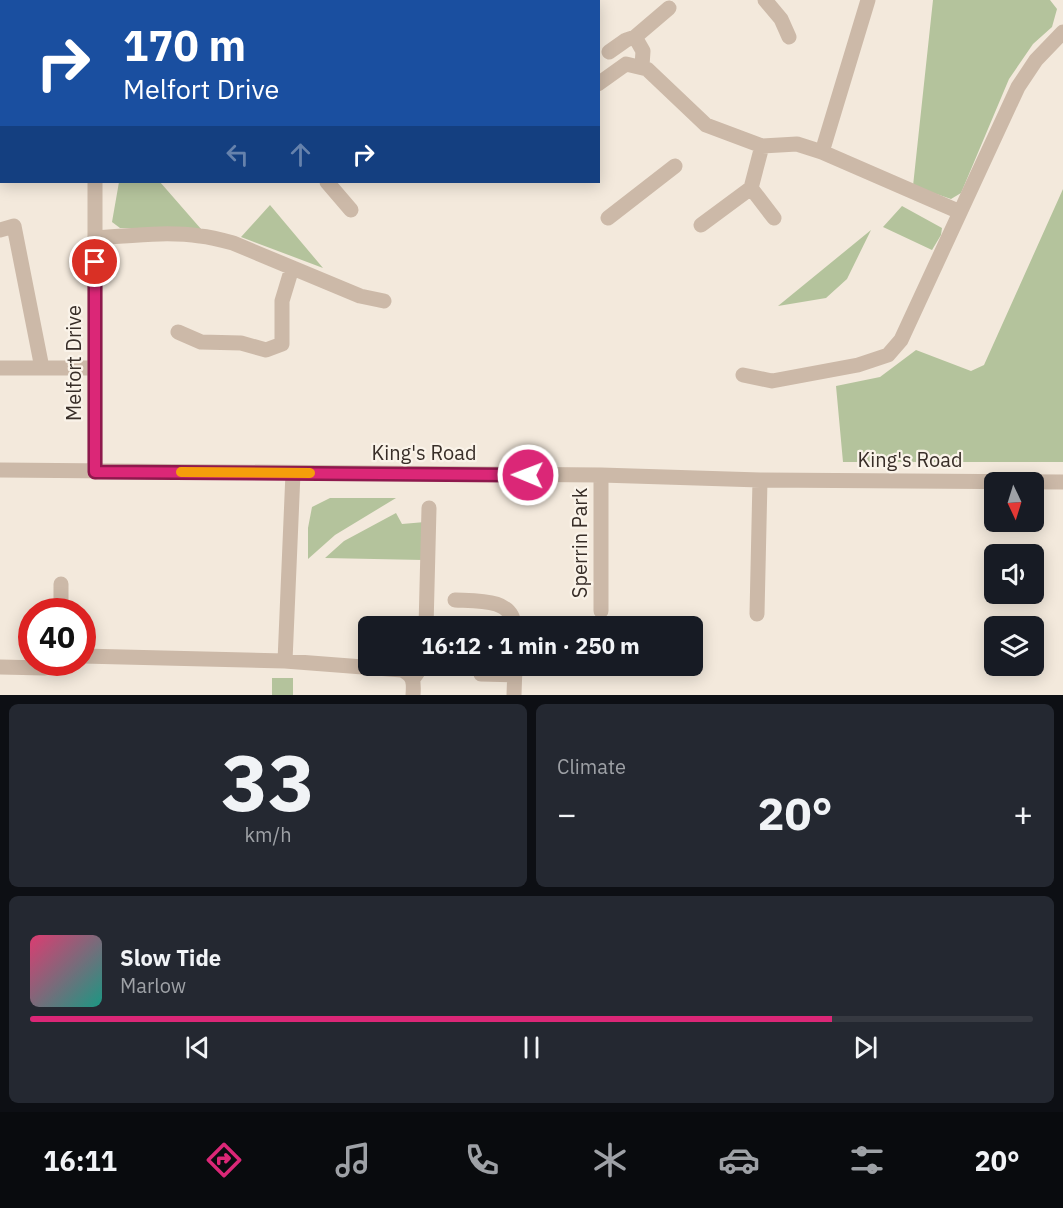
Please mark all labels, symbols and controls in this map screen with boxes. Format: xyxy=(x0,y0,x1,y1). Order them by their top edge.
text: 170 m xyxy=(123,18,246,73)
icon: right xyxy=(24,24,102,102)
text: Melfort Drive xyxy=(123,71,279,106)
icon: left xyxy=(221,138,254,171)
icon: ahead xyxy=(284,138,317,171)
icon: right xyxy=(347,138,380,171)
pin xyxy=(69,236,120,287)
icon: arrive xyxy=(78,245,111,278)
street label: Melfort Drive xyxy=(60,305,87,421)
street label: King's Road xyxy=(372,439,476,466)
position arrow xyxy=(496,443,560,507)
street label: King's Road xyxy=(858,446,962,473)
north arrow xyxy=(984,472,1044,532)
map controls xyxy=(984,472,1044,676)
street label: Sperrin Park xyxy=(566,487,593,598)
button: sound xyxy=(984,544,1044,604)
speed limit sign: 40 xyxy=(18,598,96,676)
button: layers xyxy=(984,616,1044,676)
text: 16:12 · 1 min · 250 m xyxy=(421,631,640,660)
text: 33 xyxy=(221,731,315,832)
text: Climate xyxy=(557,753,626,780)
text: 20° xyxy=(757,784,833,842)
text: − xyxy=(557,792,577,835)
text: + xyxy=(1013,792,1033,835)
text: km/h xyxy=(244,821,292,848)
text: Slow Tide xyxy=(120,943,221,972)
text: Marlow xyxy=(120,972,186,999)
icon: previous xyxy=(181,1031,214,1064)
icon: pause xyxy=(515,1031,548,1064)
icon: next xyxy=(849,1031,882,1064)
icon: directions xyxy=(203,1139,245,1181)
icon: music xyxy=(332,1139,374,1181)
icon: phone xyxy=(461,1139,503,1181)
icon: climate xyxy=(589,1139,631,1181)
icon: car xyxy=(718,1139,760,1181)
icon: filters xyxy=(846,1139,888,1181)
text: 16:11 xyxy=(43,1143,117,1178)
text: 20° xyxy=(975,1143,1020,1178)

